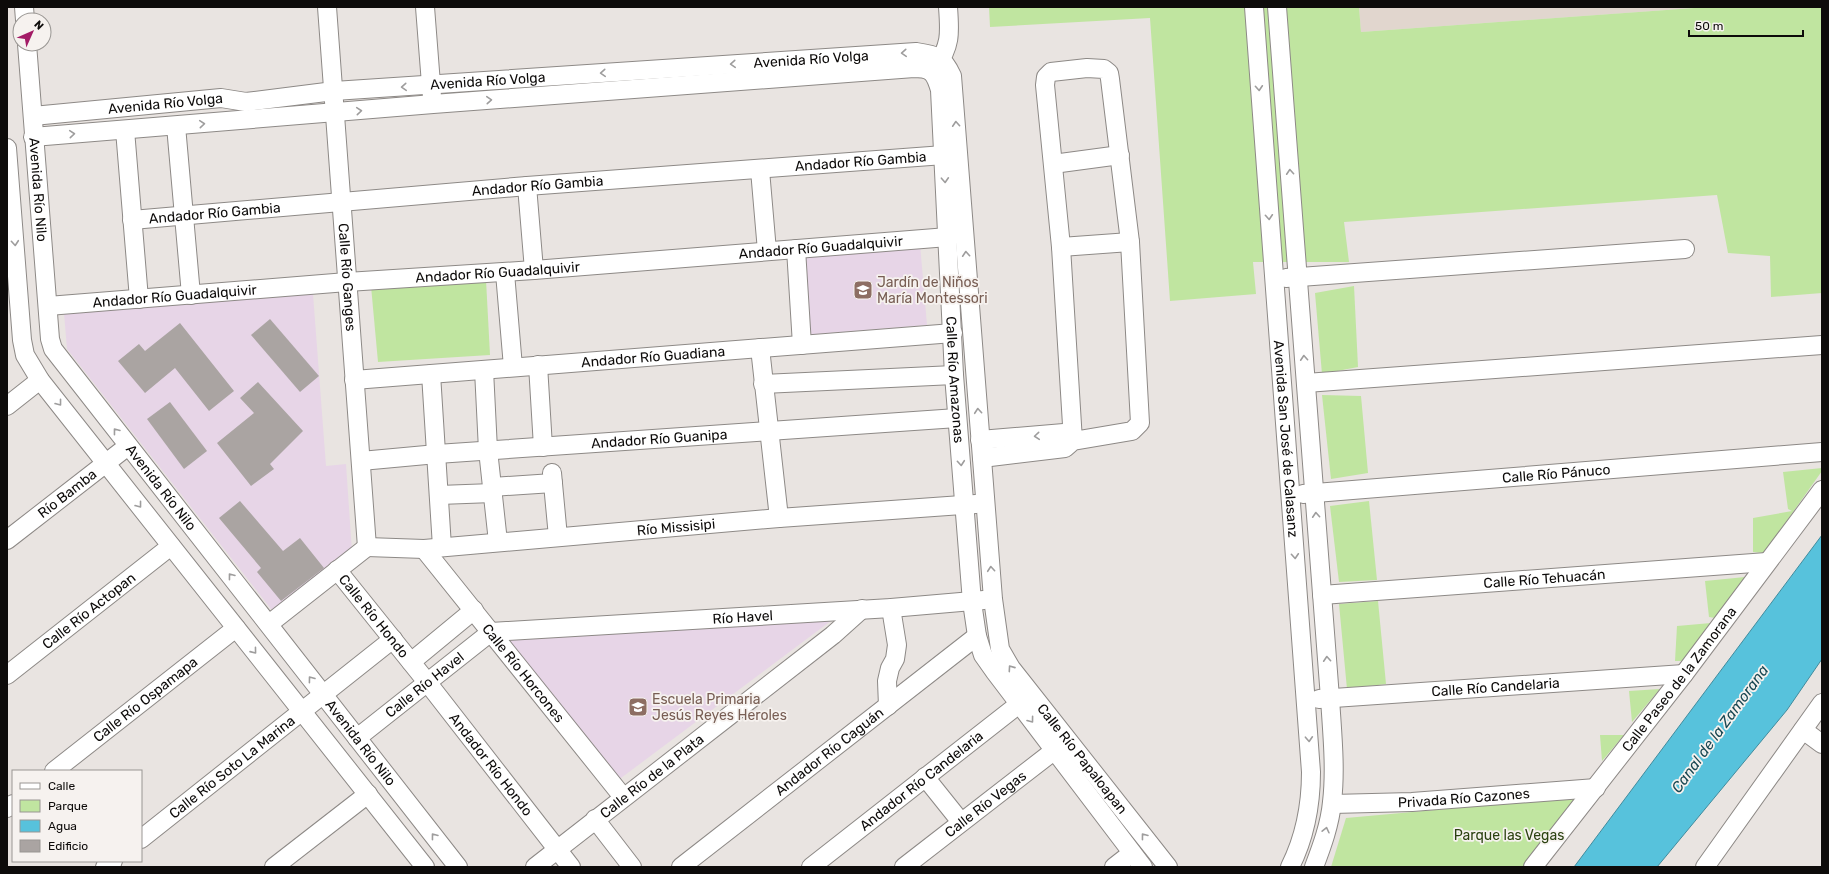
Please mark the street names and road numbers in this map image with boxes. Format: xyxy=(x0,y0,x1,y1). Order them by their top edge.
street label: Avenida Río Volga xyxy=(753,47,869,72)
street label: Avenida Río Volga xyxy=(430,69,546,94)
street label: Avenida Río Volga xyxy=(107,90,224,118)
street label: Avenida Río Nilo xyxy=(25,137,50,242)
street label: Andador Río Gambia xyxy=(794,148,927,175)
street label: Andador Río Gambia xyxy=(471,172,604,200)
street label: Andador Río Gambia xyxy=(148,199,281,228)
street label: Calle Río Ganges xyxy=(334,223,359,332)
street label: Andador Río Guadalquivir xyxy=(738,233,904,263)
street label: Andador Río Guadalquivir xyxy=(415,258,581,287)
street label: Andador Río Guadalquivir xyxy=(92,281,258,311)
street label: Calle Río Amazonas xyxy=(942,316,967,444)
street label: Avenida San José de Calasanz xyxy=(1270,340,1301,538)
street label: Andador Río Guadiana xyxy=(581,343,726,371)
street label: Andador Río Guanipa xyxy=(590,426,728,452)
street label: Avenida Río Nilo xyxy=(122,441,200,534)
street label: Calle Río Pánuco xyxy=(1501,461,1611,487)
street label: Río Bamba xyxy=(35,466,100,522)
street label: Río Missisipi xyxy=(636,516,716,539)
street label: Calle Río Tehuacán xyxy=(1483,566,1606,592)
street label: Calle Río Actopan xyxy=(39,569,139,653)
street label: Calle Río Hondo xyxy=(335,571,412,661)
street label: Calle Paseo de la Zamorana xyxy=(1618,604,1740,755)
street label: Río Havel xyxy=(712,607,773,628)
street label: Calle Río Horcones xyxy=(478,621,568,726)
street label: Calle Río Havel xyxy=(382,649,467,721)
street label: Calle Río Ospamapa xyxy=(90,653,201,746)
street label: Calle Río Candelaria xyxy=(1431,675,1560,700)
street label: Avenida Río Nilo xyxy=(322,697,399,789)
street label: Calle Río Papaloapan xyxy=(1033,700,1131,817)
street label: Andador Río Caguán xyxy=(772,704,887,799)
street label: Andador Río Hondo xyxy=(445,710,536,819)
street label: Calle Río Soto La Marina xyxy=(166,712,298,822)
street label: Andador Río Candelaria xyxy=(856,727,987,835)
street label: Calle Río de la Plata xyxy=(597,731,707,822)
street label: Calle Río Vegas xyxy=(942,767,1030,841)
street label: Privada Río Cazones xyxy=(1398,785,1530,811)

